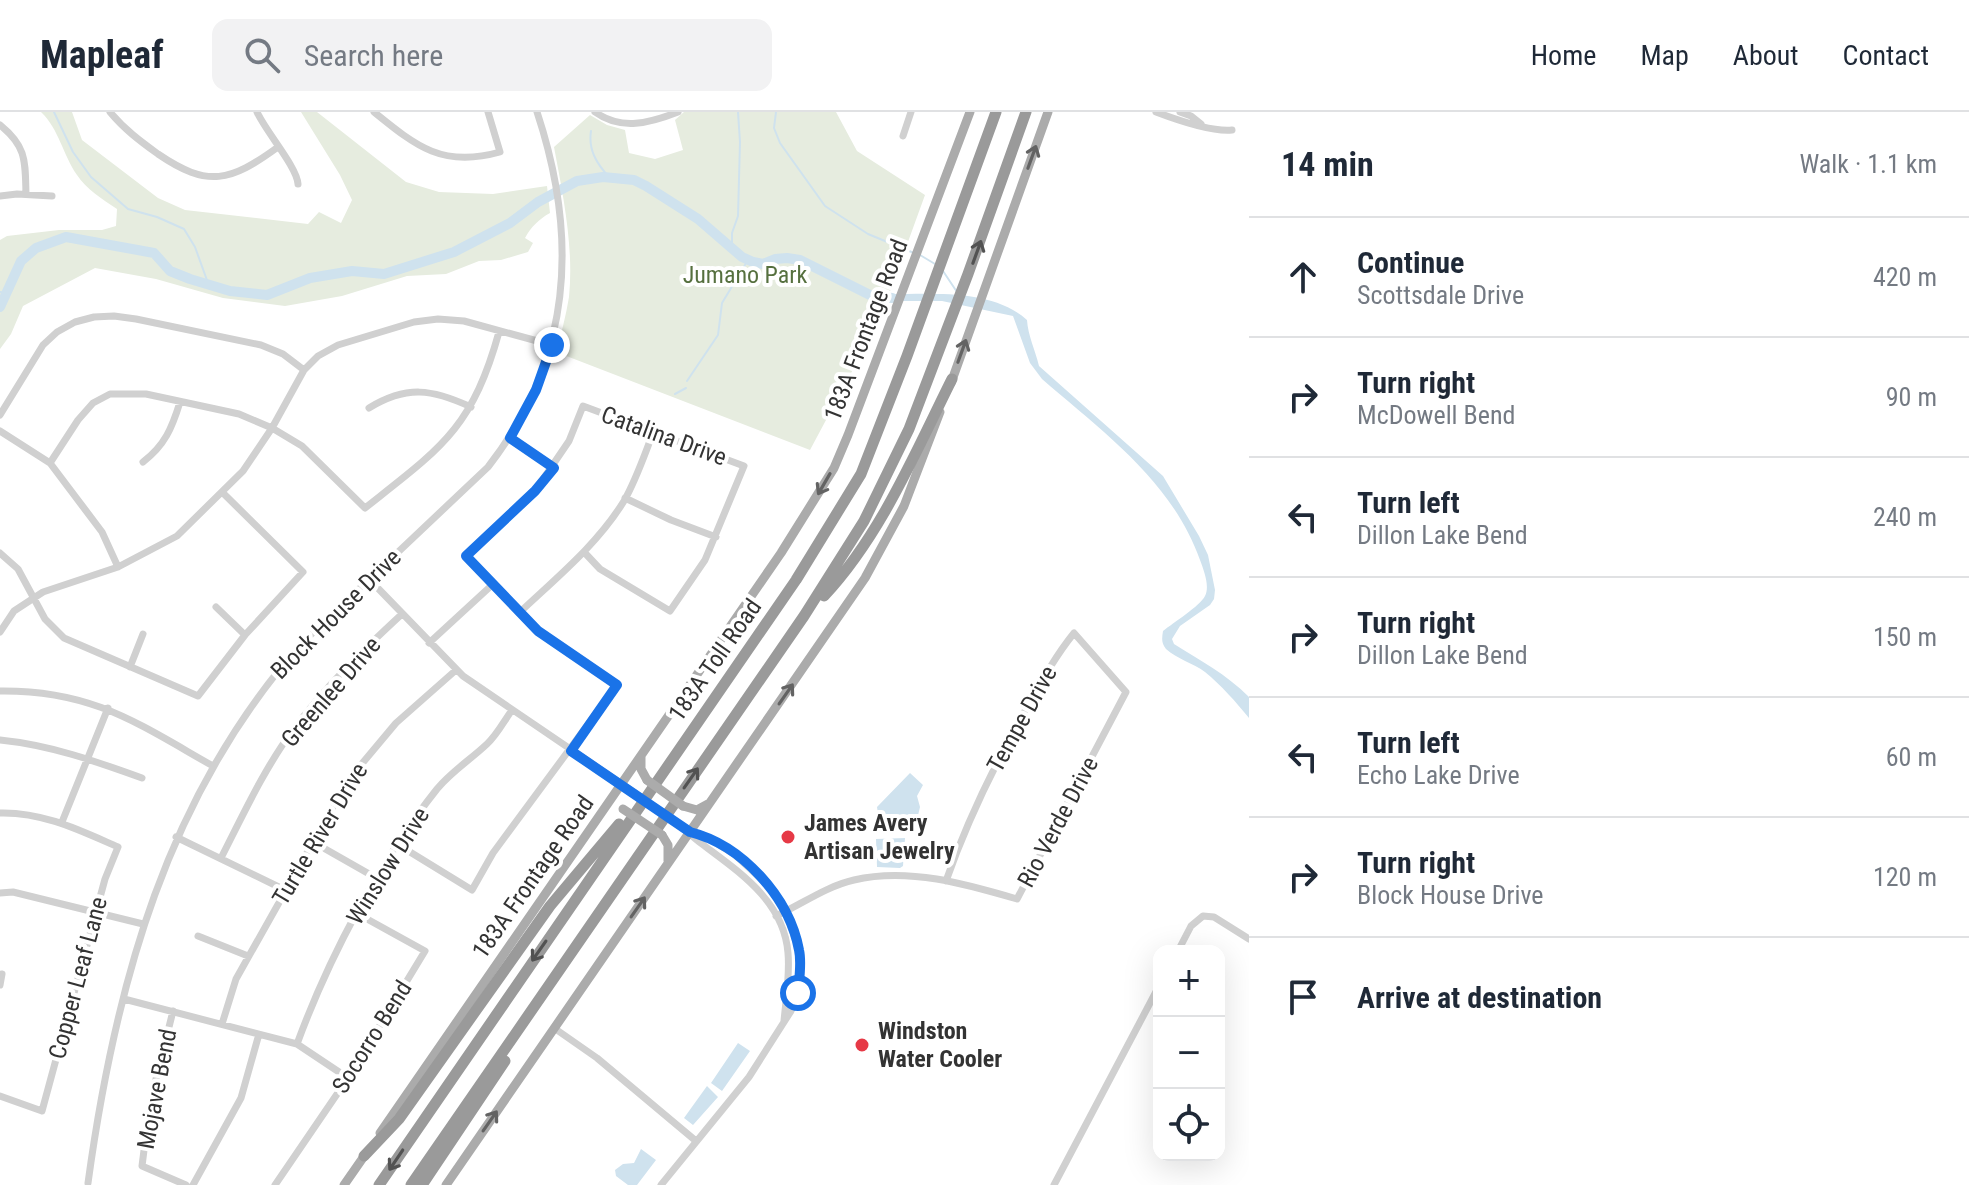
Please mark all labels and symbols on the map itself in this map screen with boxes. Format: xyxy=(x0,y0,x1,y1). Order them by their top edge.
one-way arrow xyxy=(1025,145,1040,170)
street label: 183A Frontage Road xyxy=(818,235,914,425)
one-way arrow xyxy=(970,240,985,265)
park label: Jumano Park xyxy=(683,261,808,289)
route end xyxy=(534,327,570,363)
one-way arrow xyxy=(956,339,970,364)
street label: Catalina Drive xyxy=(598,400,730,472)
one-way arrow xyxy=(816,472,832,495)
street label: Block House Drive xyxy=(265,543,407,685)
street label: 183A Toll Road xyxy=(663,594,767,726)
street label: Greenlee Drive xyxy=(276,631,386,753)
street label: Tempe Drive xyxy=(981,661,1063,777)
one-way arrow xyxy=(778,683,794,705)
street label: Rio Verde Drive xyxy=(1012,752,1104,892)
street label: Turtle River Drive xyxy=(267,758,373,910)
one-way arrow xyxy=(683,768,699,790)
street label: 183A Frontage Road xyxy=(466,790,600,964)
street label: Winslow Drive xyxy=(341,802,435,930)
place label: James Avery Artisan Jewelry xyxy=(804,809,955,865)
marker: James Avery Artisan Jewelry xyxy=(779,828,797,846)
street label: Copper Leaf Lane xyxy=(43,894,113,1062)
one-way arrow xyxy=(630,896,646,919)
one-way arrow xyxy=(531,939,547,961)
route start xyxy=(780,975,816,1011)
street label: Socorro Bend xyxy=(326,976,418,1098)
place label: Windston Water Cooler xyxy=(878,1017,1002,1073)
street label: Mojave Bend xyxy=(132,1027,182,1151)
marker: Windston Water Cooler xyxy=(853,1036,871,1054)
one-way arrow xyxy=(482,1110,498,1132)
one-way arrow xyxy=(388,1148,405,1170)

